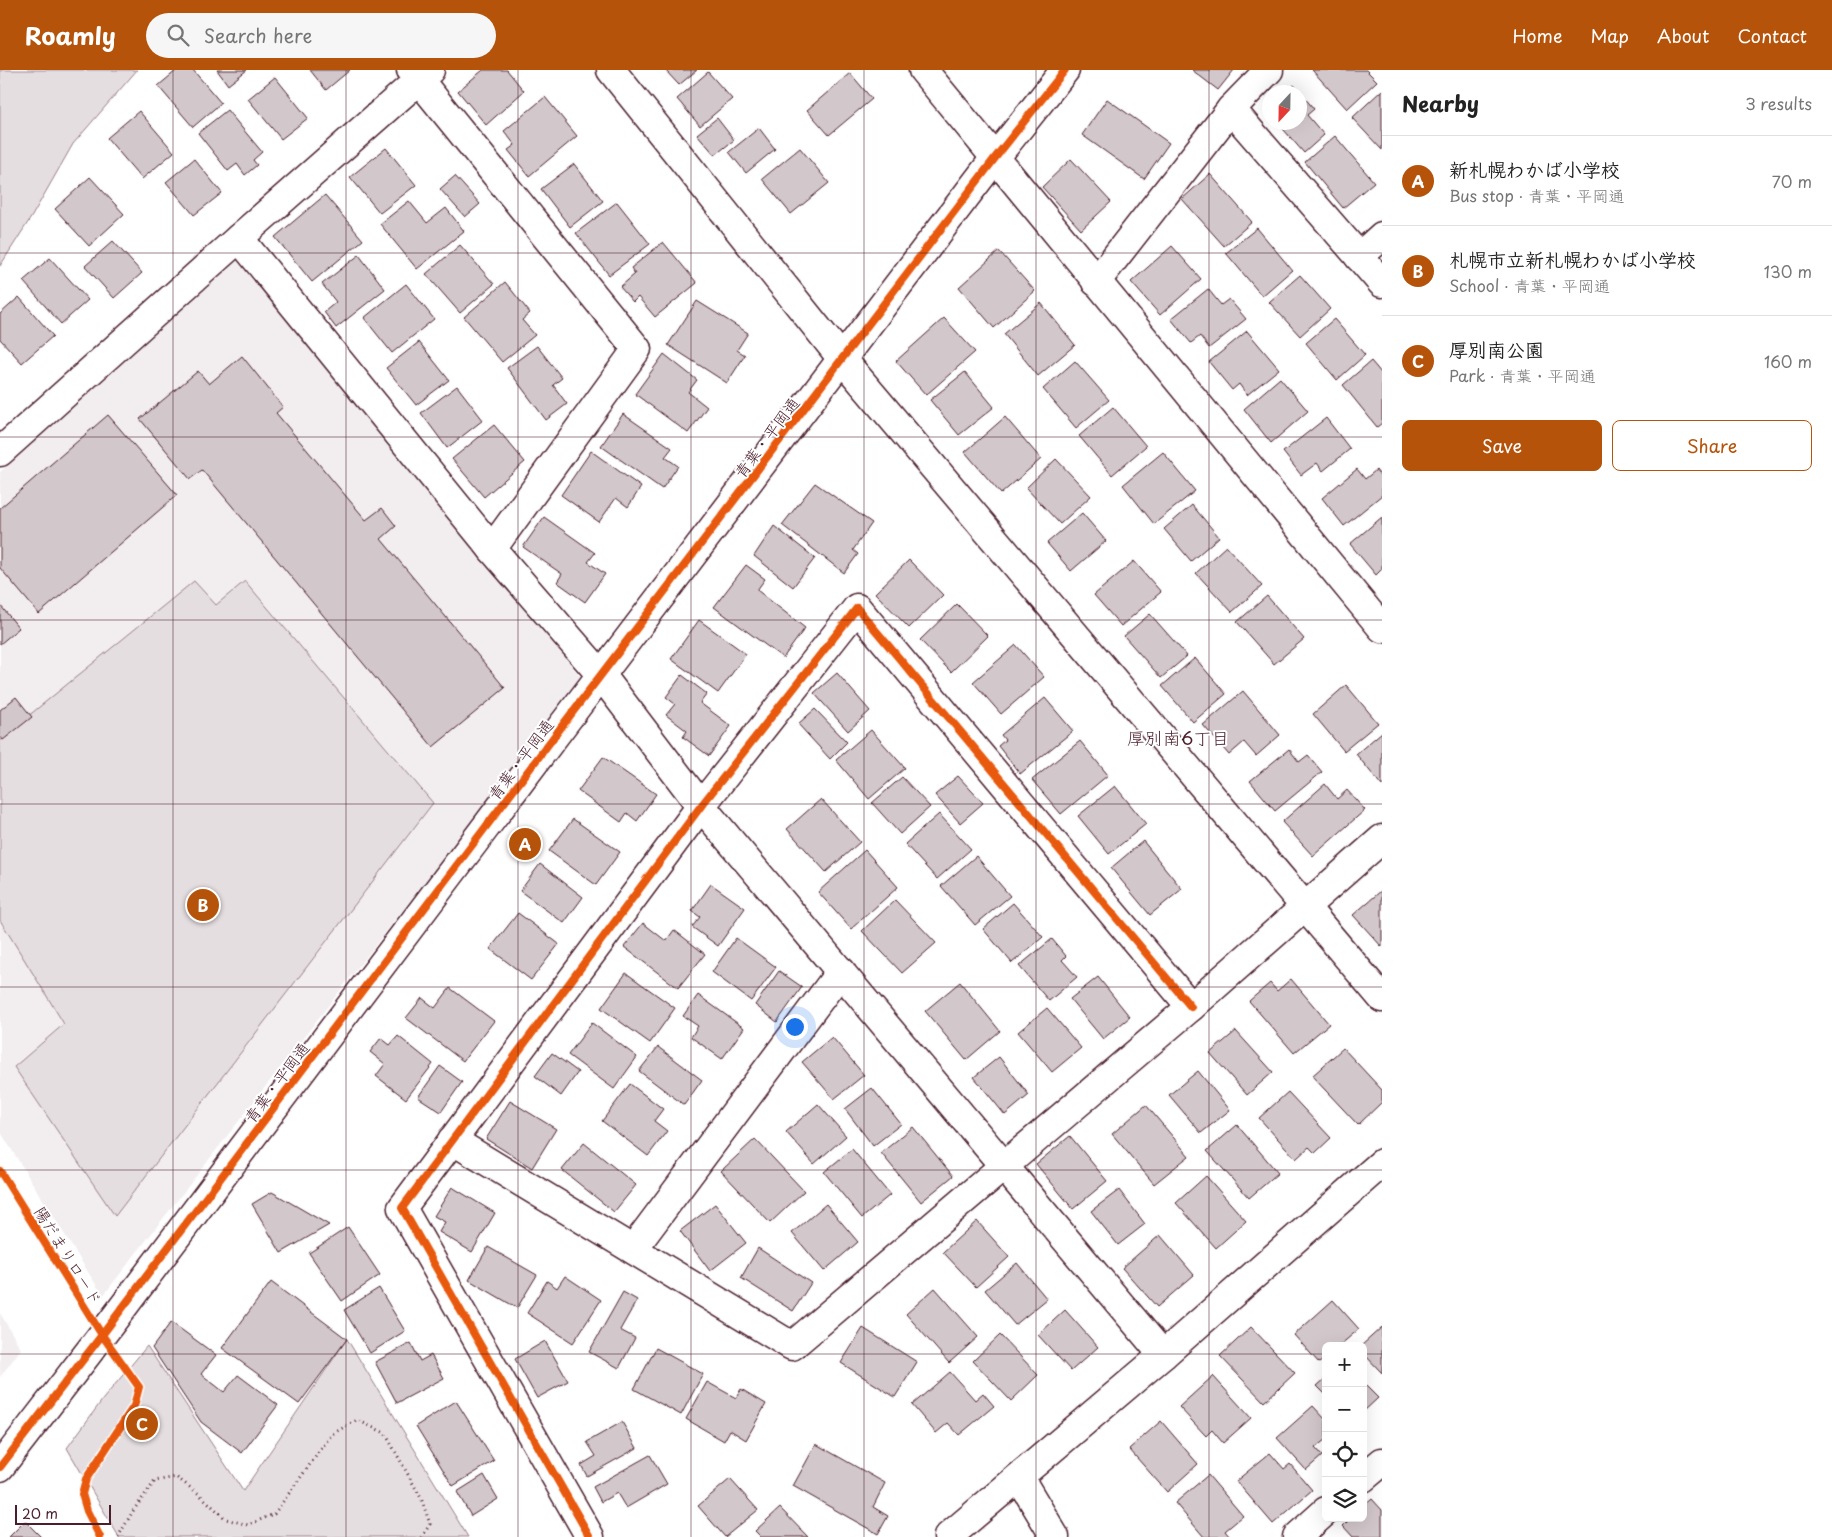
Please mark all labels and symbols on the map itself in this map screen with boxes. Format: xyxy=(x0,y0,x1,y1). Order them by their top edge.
north arrow xyxy=(1262,85,1307,130)
street label: 青葉・平岡通 xyxy=(728,391,804,483)
street label: 青葉・平岡通 xyxy=(482,713,558,805)
district label: 厚別南6丁目 xyxy=(1127,724,1229,751)
pin: A xyxy=(509,825,541,863)
pin: B xyxy=(187,886,219,924)
your location xyxy=(782,1014,808,1040)
street label: 青葉・平岡通 xyxy=(238,1036,314,1128)
street label: 陽だまりロード xyxy=(29,1201,109,1309)
pin: C xyxy=(126,1405,158,1443)
scale bar xyxy=(15,1502,111,1525)

